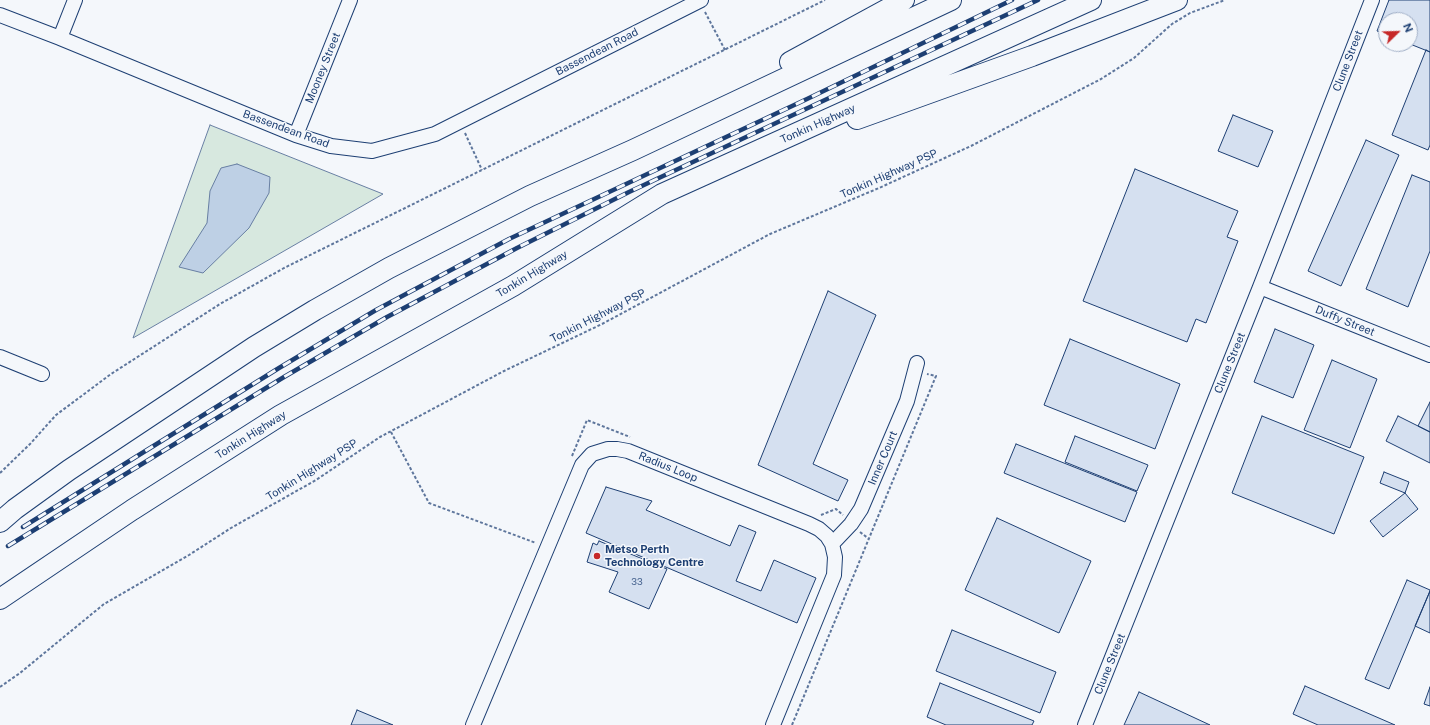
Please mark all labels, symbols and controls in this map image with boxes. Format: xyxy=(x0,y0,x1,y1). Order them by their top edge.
north arrow xyxy=(1378,12,1418,52)
text: N xyxy=(1401,21,1415,34)
street label: Bassendean Road xyxy=(553,25,641,79)
street label: Clune Street xyxy=(1330,28,1366,94)
street label: Mooney Street xyxy=(303,31,343,105)
street label: Tonkin Highway xyxy=(778,102,858,146)
street label: Bassendean Road xyxy=(241,107,331,151)
street label: Tonkin Highway PSP xyxy=(838,147,940,201)
street label: Tonkin Highway xyxy=(494,248,570,300)
street label: Tonkin Highway PSP xyxy=(548,286,648,346)
street label: Duffy Street xyxy=(1313,303,1377,339)
street label: Clune Street xyxy=(1212,331,1248,395)
street label: Tonkin Highway xyxy=(213,408,289,462)
street label: Inner Court xyxy=(866,429,900,487)
street label: Tonkin Highway PSP xyxy=(264,437,360,503)
street label: Radius Loop xyxy=(637,449,699,485)
place label: Metso Perth Technology Centre xyxy=(605,543,704,569)
marker: Metso Perth Technology Centre xyxy=(592,551,602,561)
house number: 33 xyxy=(631,577,643,587)
street label: Clune Street xyxy=(1092,632,1128,696)

